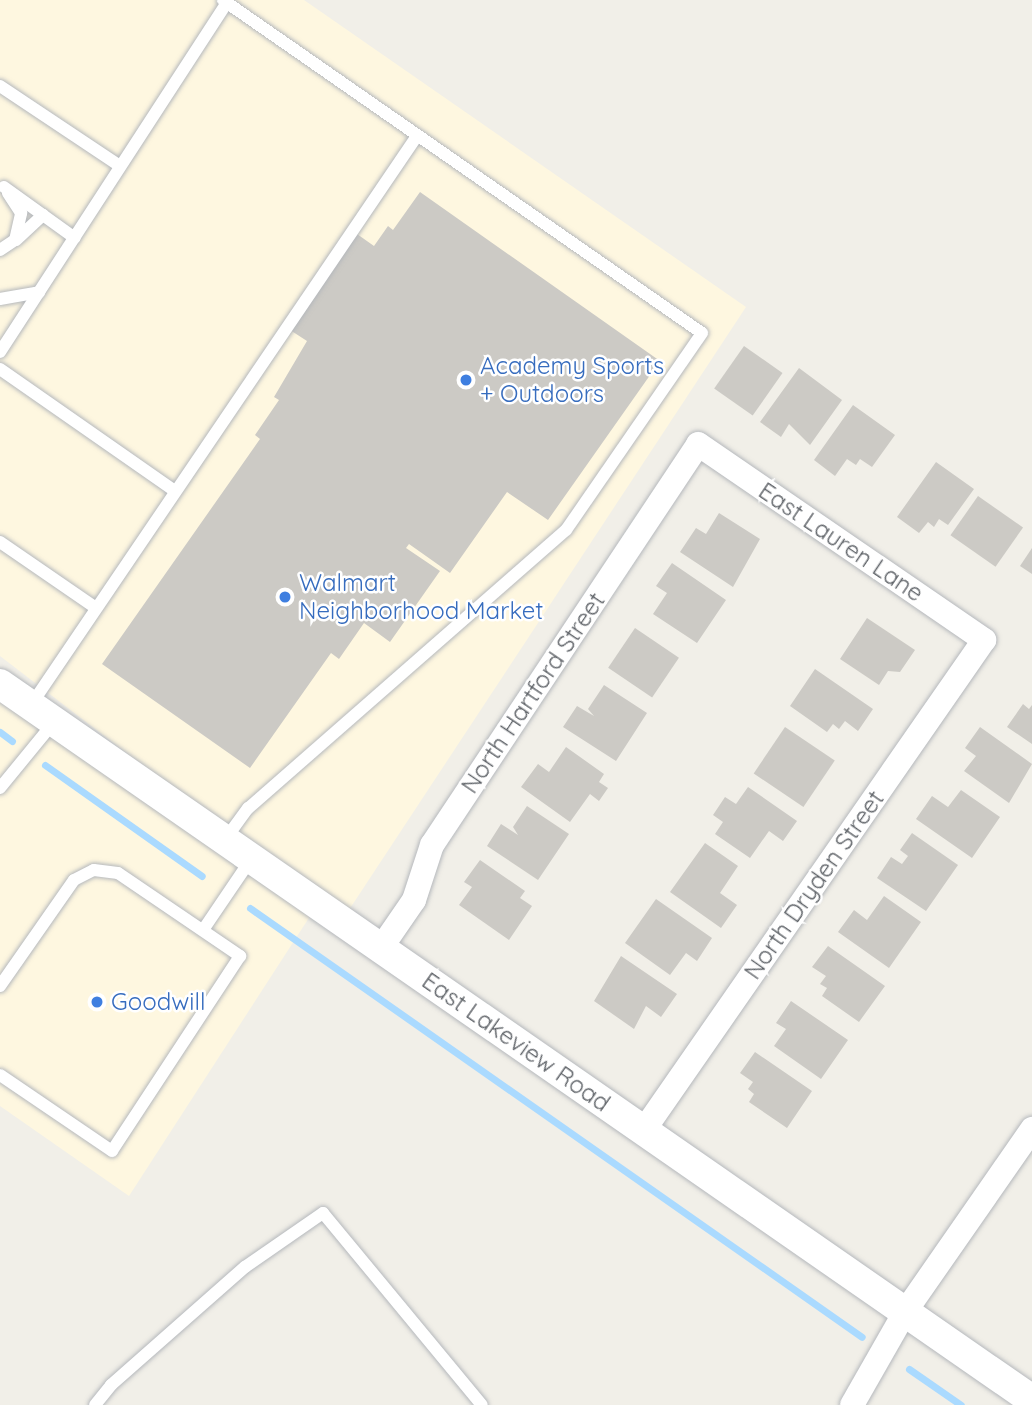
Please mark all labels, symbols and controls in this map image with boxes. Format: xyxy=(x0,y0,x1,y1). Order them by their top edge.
place label: Academy Sports + Outdoors xyxy=(480,352,664,408)
marker: Academy Sports + Outdoors xyxy=(458,372,474,388)
street label: East Lauren Lane xyxy=(753,476,929,608)
place label: Walmart Neighborhood Market xyxy=(299,569,543,625)
street label: North Hartford Street xyxy=(455,587,611,799)
marker: Walmart Neighborhood Market xyxy=(277,589,293,605)
street label: North Dryden Street xyxy=(738,785,890,985)
street label: East Lakeview Road xyxy=(417,966,615,1118)
place label: Goodwill xyxy=(111,988,205,1016)
marker: Goodwill xyxy=(89,994,105,1010)

